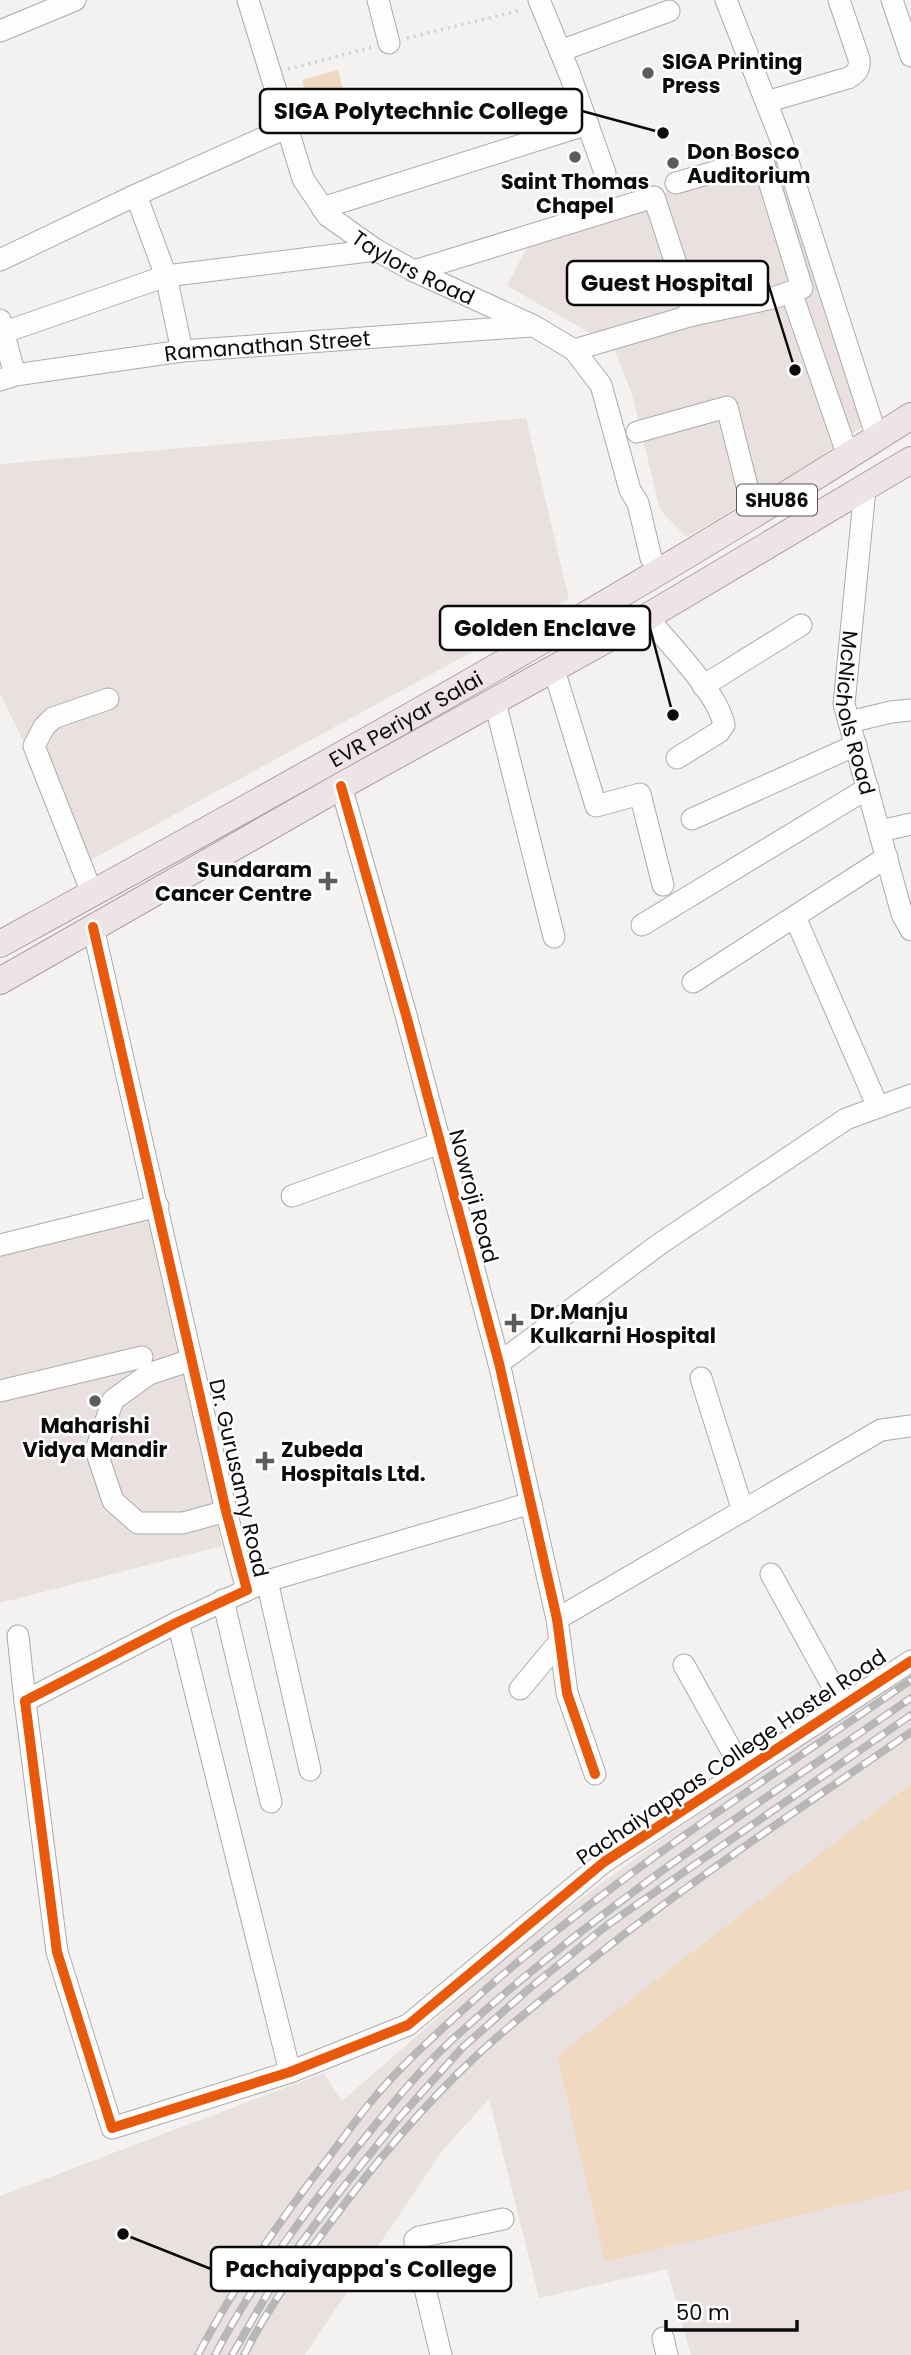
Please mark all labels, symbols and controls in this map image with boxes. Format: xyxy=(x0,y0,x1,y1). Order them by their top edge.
place label: SIGA Printing Press xyxy=(662,47,803,100)
marker: SIGA Printing Press xyxy=(640,65,656,81)
callout: SIGA Polytechnic College xyxy=(260,89,582,133)
text: SIGA Polytechnic College xyxy=(274,95,568,127)
place label: Don Bosco Auditorium xyxy=(687,137,811,190)
marker: Saint Thomas Chapel xyxy=(567,149,583,165)
marker: Don Bosco Auditorium xyxy=(665,155,681,171)
place label: Saint Thomas Chapel xyxy=(501,167,649,220)
street label: Taylors Road xyxy=(346,223,479,311)
callout: Guest Hospital xyxy=(567,261,768,305)
text: Guest Hospital xyxy=(581,267,753,299)
street label: Ramanathan Street xyxy=(162,323,371,368)
road number: SHU86 xyxy=(737,485,817,516)
callout: Golden Enclave xyxy=(440,606,650,650)
text: Golden Enclave xyxy=(454,612,636,644)
street label: McNichols Road xyxy=(829,630,883,798)
street label: EVR Periyar Salai xyxy=(324,664,488,774)
place label: Sundaram Cancer Centre xyxy=(155,855,312,908)
marker: Sundaram Cancer Centre xyxy=(318,871,338,891)
street label: Nowroji Road xyxy=(442,1126,506,1266)
place label: Dr.Manju Kulkarni Hospital xyxy=(530,1297,716,1350)
marker: Dr.Manju Kulkarni Hospital xyxy=(504,1313,524,1333)
street label: Dr. Gurusamy Road xyxy=(202,1376,276,1580)
marker: Maharishi Vidya Mandir xyxy=(87,1393,103,1409)
place label: Maharishi Vidya Mandir xyxy=(23,1411,167,1464)
place label: Zubeda Hospitals Ltd. xyxy=(281,1435,426,1488)
marker: Zubeda Hospitals Ltd. xyxy=(255,1451,275,1471)
street label: Pachaiyappas College Hostel Road xyxy=(570,1642,892,1872)
callout: Pachaiyappa's College xyxy=(211,2247,511,2291)
text: Pachaiyappa's College xyxy=(225,2253,497,2285)
scale bar xyxy=(666,2288,797,2332)
text: 50 m xyxy=(676,2298,730,2327)

